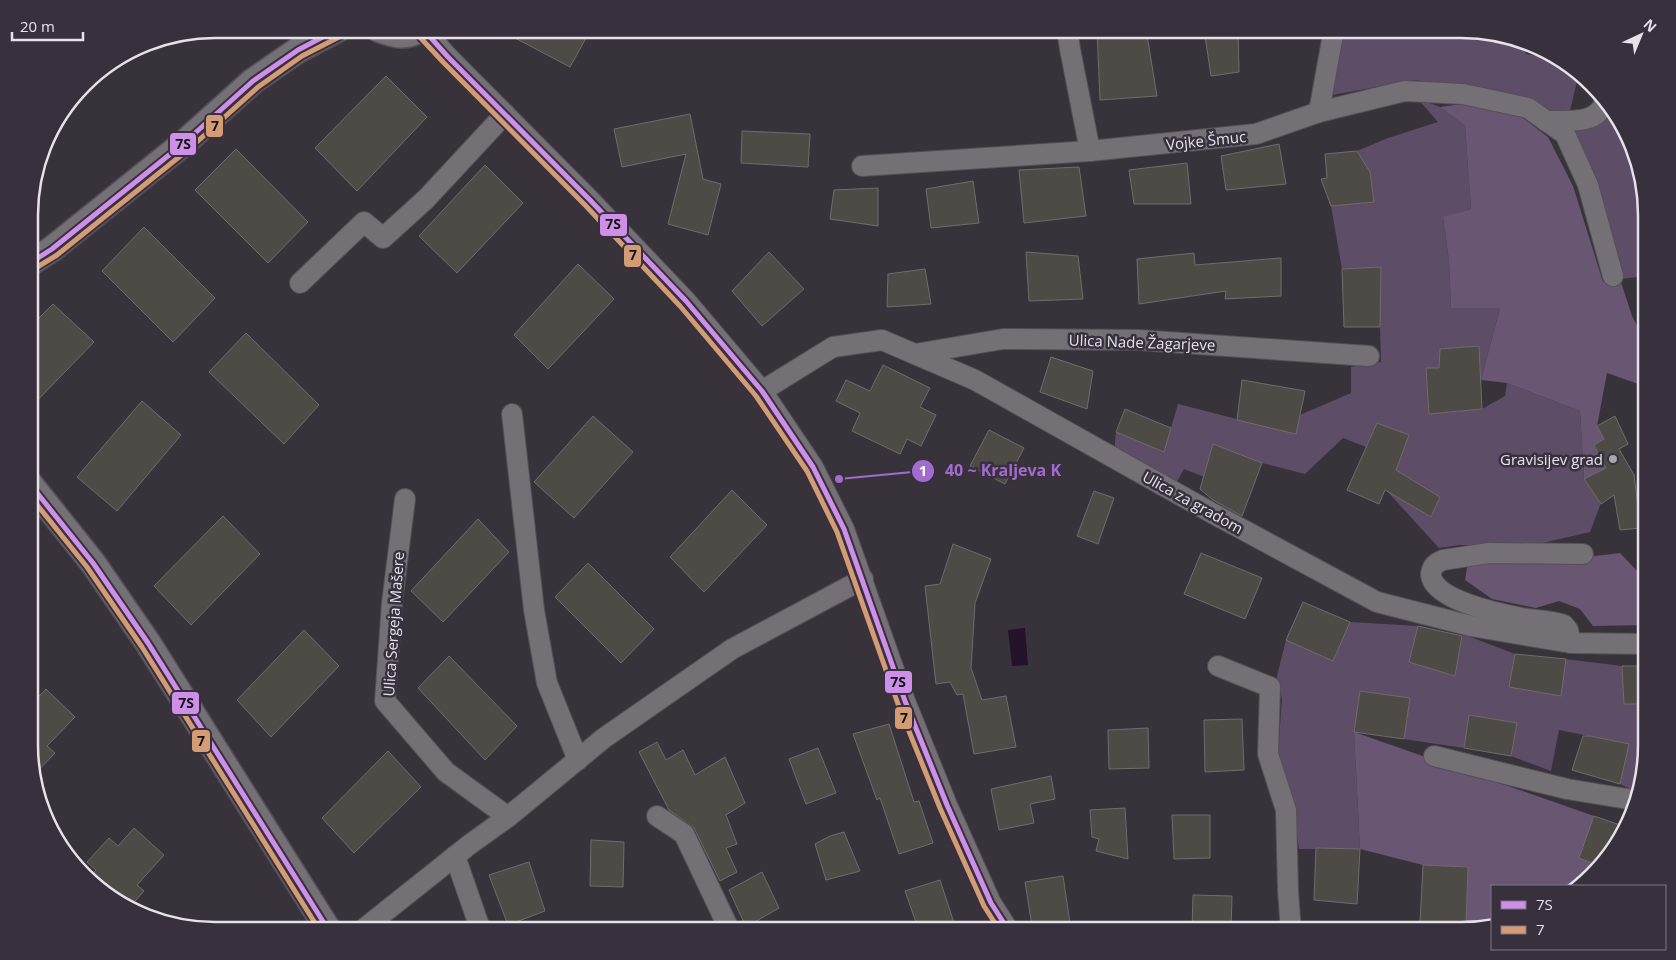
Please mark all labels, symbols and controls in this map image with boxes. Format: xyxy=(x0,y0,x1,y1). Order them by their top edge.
scale bar xyxy=(12,10,84,42)
north arrow xyxy=(1616,10,1666,60)
text: N xyxy=(1640,14,1661,36)
text: 20 m xyxy=(20,16,55,36)
line badge: 7 xyxy=(205,114,224,138)
text: 7 xyxy=(211,116,219,135)
street label: Vojke Šmuc xyxy=(1165,126,1247,154)
line badge: 7S xyxy=(169,132,197,156)
text: 7S xyxy=(175,134,191,153)
line badge: 7S xyxy=(599,213,628,237)
text: 7S xyxy=(605,214,621,233)
line badge: 7 xyxy=(623,244,642,268)
text: 7 xyxy=(629,245,637,264)
street label: Ulica Nade Žagarjeve xyxy=(1068,329,1216,355)
place label: Gravisijev grad xyxy=(1500,449,1603,469)
marker: Gravisijev grad xyxy=(1607,453,1619,465)
callout: 40 ~ Kraljeva K xyxy=(910,455,1071,486)
text: 40 ~ Kraljeva K xyxy=(945,459,1061,481)
text: 1 xyxy=(919,460,927,480)
street label: Ulica za gradom xyxy=(1139,466,1247,538)
street label: Ulica Sergeja Mašere xyxy=(378,551,408,697)
line badge: 7S xyxy=(884,670,913,694)
text: 7S xyxy=(890,672,906,691)
line badge: 7S xyxy=(171,691,200,715)
text: 7S xyxy=(178,693,194,712)
line badge: 7 xyxy=(894,706,913,730)
text: 7 xyxy=(900,708,908,727)
line badge: 7 xyxy=(191,729,211,753)
text: 7 xyxy=(197,731,205,750)
legend xyxy=(1491,885,1666,950)
text: 7S xyxy=(1536,894,1553,914)
text: 7 xyxy=(1536,919,1545,939)

